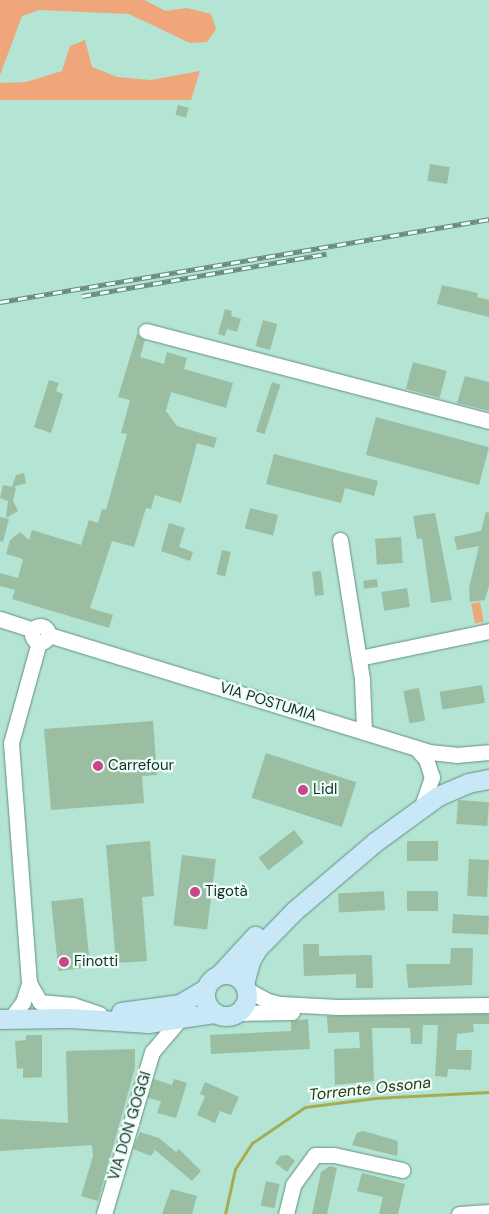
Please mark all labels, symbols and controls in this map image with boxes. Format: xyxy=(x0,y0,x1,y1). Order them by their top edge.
street label: VIA POSTUMIA xyxy=(217,679,319,725)
place label: Carrefour xyxy=(108,757,174,775)
marker: Carrefour xyxy=(92,760,104,772)
place label: Lidl xyxy=(313,781,337,799)
marker: Lidl xyxy=(297,784,309,796)
place label: Tigotà xyxy=(205,883,248,901)
marker: Tigotà xyxy=(189,886,201,898)
place label: Finotti xyxy=(74,953,118,971)
marker: Finotti xyxy=(58,956,70,968)
street label: VIA DON GOGGI xyxy=(105,1069,155,1183)
water label: Torrente Ossona xyxy=(308,1073,432,1105)

